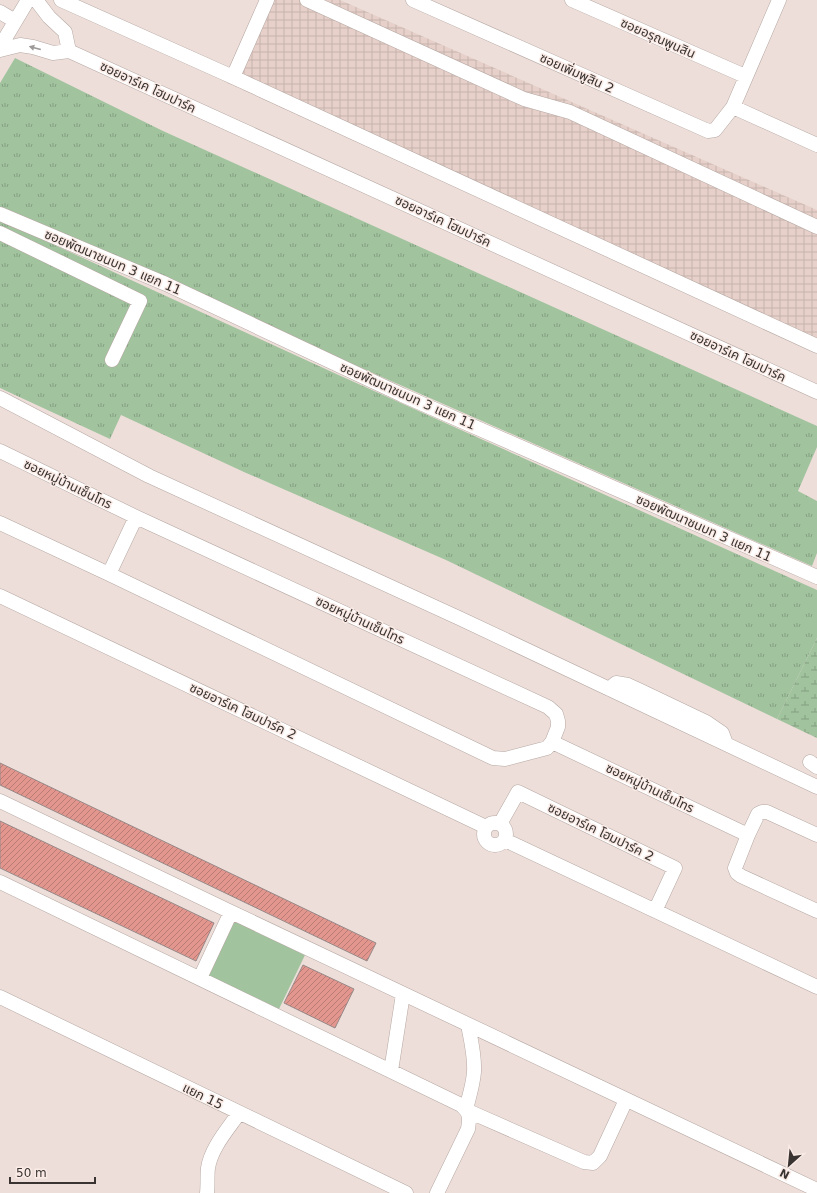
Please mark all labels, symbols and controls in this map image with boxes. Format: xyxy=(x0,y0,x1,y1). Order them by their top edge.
street label: ซอยอรุณพูนสิน xyxy=(618,15,698,61)
one-way arrow xyxy=(28,45,40,51)
street label: ซอยเพิ่มพูสิน 2 xyxy=(537,49,617,96)
street label: ซอยอาร์เค โฮมปาร์ค xyxy=(98,58,198,116)
street label: ซอยอาร์เค โฮมปาร์ค xyxy=(393,192,493,250)
street label: ซอยพัฒนาชนบท 3 แยก 11 xyxy=(42,226,184,298)
street label: ซอยอาร์เค โฮมปาร์ค xyxy=(688,327,788,385)
street label: ซอยพัฒนาชนบท 3 แยก 11 xyxy=(338,359,478,433)
street label: ซอยหมู่บ้านเซ็นโทร xyxy=(21,456,115,512)
street label: ซอยพัฒนาชนบท 3 แยก 11 xyxy=(634,491,774,565)
street label: ซอยหมู่บ้านเซ็นโทร xyxy=(313,593,407,647)
street label: ซอยอาร์เค โฮมปาร์ค 2 xyxy=(187,680,299,742)
street label: ซอยหมู่บ้านเซ็นโทร xyxy=(603,760,697,816)
street label: ซอยอาร์เค โฮมปาร์ค 2 xyxy=(545,800,657,864)
street label: แยก 15 xyxy=(180,1080,226,1112)
north arrow xyxy=(769,1145,809,1185)
scale bar xyxy=(10,1159,95,1185)
text: 50 m xyxy=(16,1166,47,1180)
text: N xyxy=(778,1166,792,1181)

